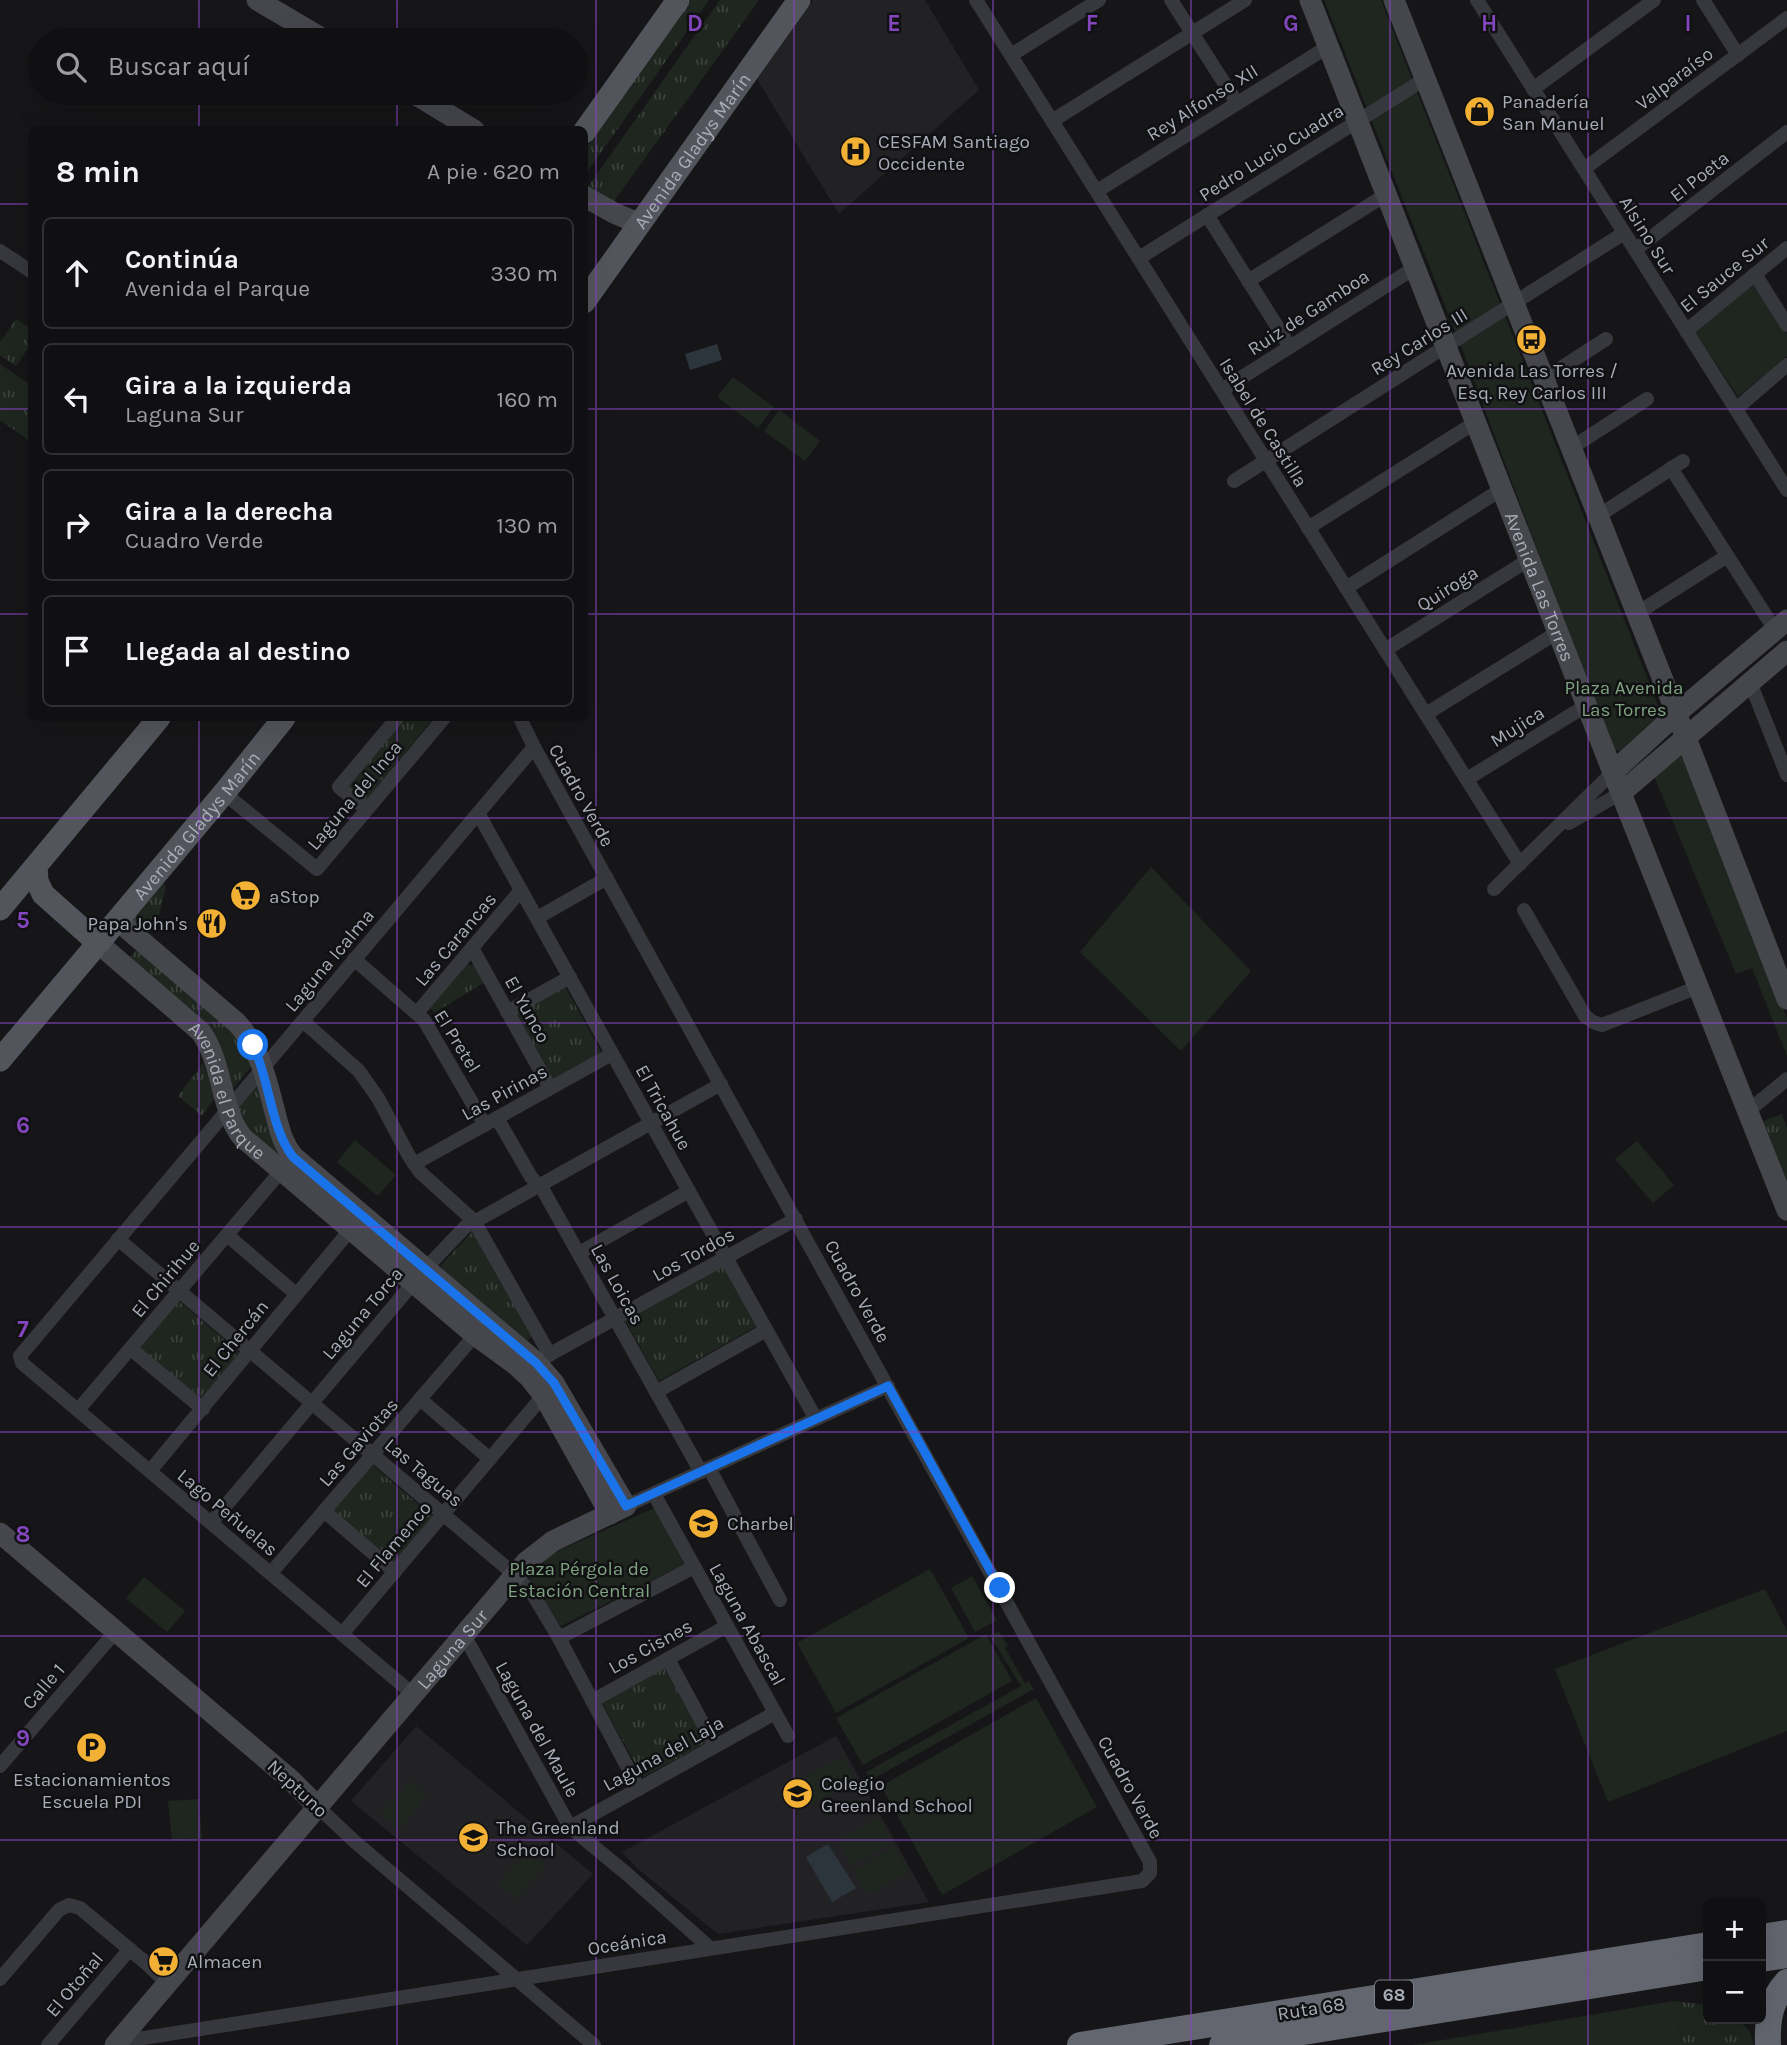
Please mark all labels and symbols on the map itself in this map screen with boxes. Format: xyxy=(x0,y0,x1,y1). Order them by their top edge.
text: D xyxy=(687,10,703,37)
text: E xyxy=(887,10,901,37)
text: F xyxy=(1086,10,1098,37)
text: G xyxy=(1283,10,1299,37)
text: H xyxy=(1481,10,1497,37)
text: I xyxy=(1684,10,1692,37)
street label: Valparaíso xyxy=(1632,43,1717,115)
street label: Rey Alfonso XII xyxy=(1143,60,1262,146)
street label: Avenida Gladys Marín xyxy=(630,69,756,233)
place label: Panadería San Manuel xyxy=(1502,91,1605,135)
shop icon: Panadería San Manuel xyxy=(1462,95,1496,129)
street label: Pedro Lucio Cuadra xyxy=(1195,99,1348,206)
place label: CESFAM Santiago Occidente xyxy=(878,131,1030,175)
hospital icon: CESFAM Santiago Occidente xyxy=(838,135,872,169)
street label: El Poeta xyxy=(1666,147,1733,207)
street label: Alsino Sur xyxy=(1614,192,1680,279)
street label: El Sauce Sur xyxy=(1676,232,1774,317)
street label: Ruiz de Gamboa xyxy=(1244,265,1373,360)
street label: Rey Carlos III xyxy=(1367,303,1472,380)
bus stop icon: Avenida Las Torres / Esq. Rey Carlos III xyxy=(1515,322,1549,356)
street label: Isabel de Castilla xyxy=(1215,354,1312,491)
place label: Avenida Las Torres / Esq. Rey Carlos III xyxy=(1446,360,1618,404)
street label: Avenida Las Torres xyxy=(1500,509,1578,665)
street label: Quiroga xyxy=(1413,562,1482,616)
park label: Plaza Avenida Las Torres xyxy=(1565,677,1683,721)
street label: Mujica xyxy=(1486,702,1549,752)
street label: Laguna del Inca xyxy=(303,737,407,855)
street label: Cuadro Verde xyxy=(544,740,618,851)
street label: Avenida Gladys Marín xyxy=(129,747,265,905)
supermarket icon: aStop xyxy=(229,879,263,913)
place label: aStop xyxy=(269,886,320,908)
street label: Las Carancas xyxy=(410,889,501,991)
street label: Laguna Icalma xyxy=(280,905,379,1016)
restaurant icon: Papa John's xyxy=(194,906,228,940)
text: 5 xyxy=(16,907,30,934)
place label: Papa John's xyxy=(87,913,188,935)
street label: El Yunco xyxy=(500,972,554,1047)
street label: El Pretel xyxy=(429,1006,485,1077)
street label: Avenida el Parque xyxy=(184,1017,270,1164)
route start xyxy=(237,1029,268,1060)
street label: Las Pirinas xyxy=(458,1060,551,1125)
street label: El Tricahue xyxy=(631,1061,696,1154)
text: 6 xyxy=(16,1112,30,1139)
street label: Los Tordos xyxy=(649,1223,738,1286)
street label: El Chirihue xyxy=(127,1235,205,1322)
street label: Cuadro Verde xyxy=(820,1236,894,1347)
street label: Las Loicas xyxy=(586,1240,648,1329)
street label: Laguna Torca xyxy=(318,1263,408,1364)
street label: El Chercán xyxy=(198,1296,273,1381)
text: 7 xyxy=(17,1316,29,1343)
street label: Las Gaviotas xyxy=(314,1394,403,1491)
street label: Las Taguas xyxy=(380,1434,467,1512)
street label: Lago Peñuelas xyxy=(173,1465,282,1561)
street label: El Flamenco xyxy=(351,1497,436,1592)
school or university icon: Charbel xyxy=(687,1506,721,1540)
place label: Charbel xyxy=(727,1513,794,1535)
text: 8 xyxy=(16,1521,30,1548)
park label: Plaza Pérgola de Estación Central xyxy=(508,1558,650,1602)
street label: Laguna Abascal xyxy=(704,1560,790,1689)
route end xyxy=(984,1572,1015,1603)
street label: Laguna Sur xyxy=(413,1605,493,1694)
street label: Los Cisnes xyxy=(605,1615,696,1679)
street label: Laguna del Maule xyxy=(491,1658,584,1801)
street label: Calle 1 xyxy=(18,1659,70,1714)
street label: Laguna del Laja xyxy=(599,1712,728,1796)
text: 9 xyxy=(16,1725,30,1752)
parking icon: Estacionamientos Escuela PDI xyxy=(75,1731,109,1765)
street label: Cuadro Verde xyxy=(1093,1732,1167,1843)
street label: Neptuno xyxy=(263,1755,332,1822)
place label: Estacionamientos Escuela PDI xyxy=(13,1769,171,1813)
place label: Colegio Greenland School xyxy=(821,1773,973,1817)
school or university icon: Colegio Greenland School xyxy=(781,1777,815,1811)
place label: The Greenland School xyxy=(496,1817,620,1861)
school or university icon: The Greenland School xyxy=(456,1821,490,1855)
street label: Oceánica xyxy=(586,1926,668,1960)
supermarket icon: Almacen xyxy=(147,1944,181,1978)
street label: El Otoñal xyxy=(41,1948,108,2021)
place label: Almacen xyxy=(187,1951,263,1973)
road number: 68 xyxy=(1375,1980,1413,2010)
street label: Ruta 68 xyxy=(1276,1993,1346,2025)

